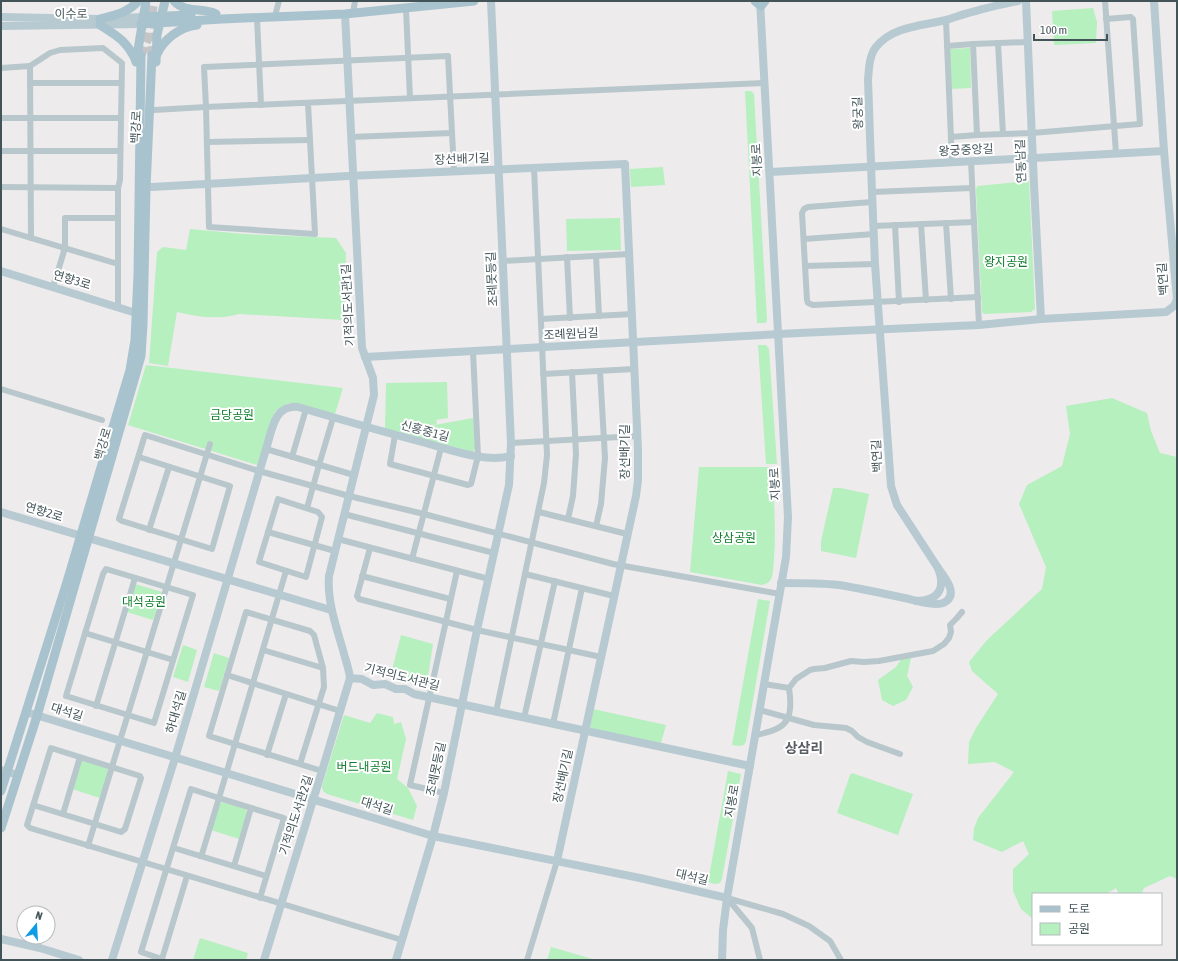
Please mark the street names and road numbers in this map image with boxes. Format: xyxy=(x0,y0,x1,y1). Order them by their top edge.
street label: 이수로 xyxy=(54,7,88,21)
street label: 왕궁길 xyxy=(850,96,866,130)
street label: 백강로 xyxy=(128,110,144,144)
street label: 연동남길 xyxy=(1013,139,1029,183)
street label: 왕궁중앙길 xyxy=(938,142,994,158)
street label: 지봉로 xyxy=(749,143,765,177)
street label: 장선배기길 xyxy=(434,151,490,167)
street label: 조례못등길 xyxy=(484,251,500,307)
street label: 백연길 xyxy=(1155,262,1171,296)
street label: 기적의도서관1길 xyxy=(339,263,357,347)
street label: 연향3로 xyxy=(51,268,93,292)
street label: 조례원님길 xyxy=(543,326,599,342)
street label: 신흥중1길 xyxy=(399,418,451,444)
street label: 장선배기길 xyxy=(618,424,632,480)
street label: 백강로 xyxy=(92,426,114,462)
street label: 백연길 xyxy=(869,439,885,473)
street label: 지봉로 xyxy=(767,467,783,501)
street label: 연향2로 xyxy=(23,500,65,524)
street label: 기적의도서관길 xyxy=(363,661,441,693)
street label: 하대석길 xyxy=(163,689,189,735)
street label: 대석길 xyxy=(49,700,85,724)
street label: 조례못등길 xyxy=(423,741,449,797)
street label: 장선배기길 xyxy=(550,748,576,804)
street label: 기적의도서관2길 xyxy=(277,773,315,857)
street label: 지봉로 xyxy=(722,783,742,819)
street label: 대석길 xyxy=(359,794,395,818)
street label: 대석길 xyxy=(674,866,710,888)

